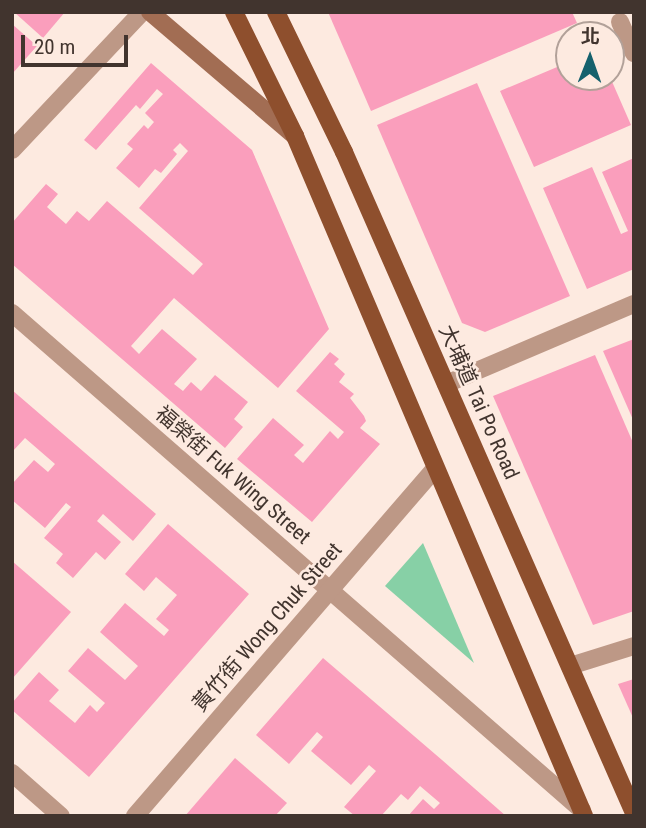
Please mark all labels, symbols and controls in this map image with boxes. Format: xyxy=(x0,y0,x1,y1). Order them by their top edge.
scale bar xyxy=(24,21,131,65)
north arrow xyxy=(555,21,625,91)
text: 北 xyxy=(581,25,600,48)
text: 20 m xyxy=(34,35,75,59)
street label: 大埔道 Tai Po Road xyxy=(434,321,524,483)
street label: 福榮街 Fuk Wing Street xyxy=(150,401,316,549)
street label: 黃竹街 Wong Chuk Street xyxy=(187,538,347,716)

